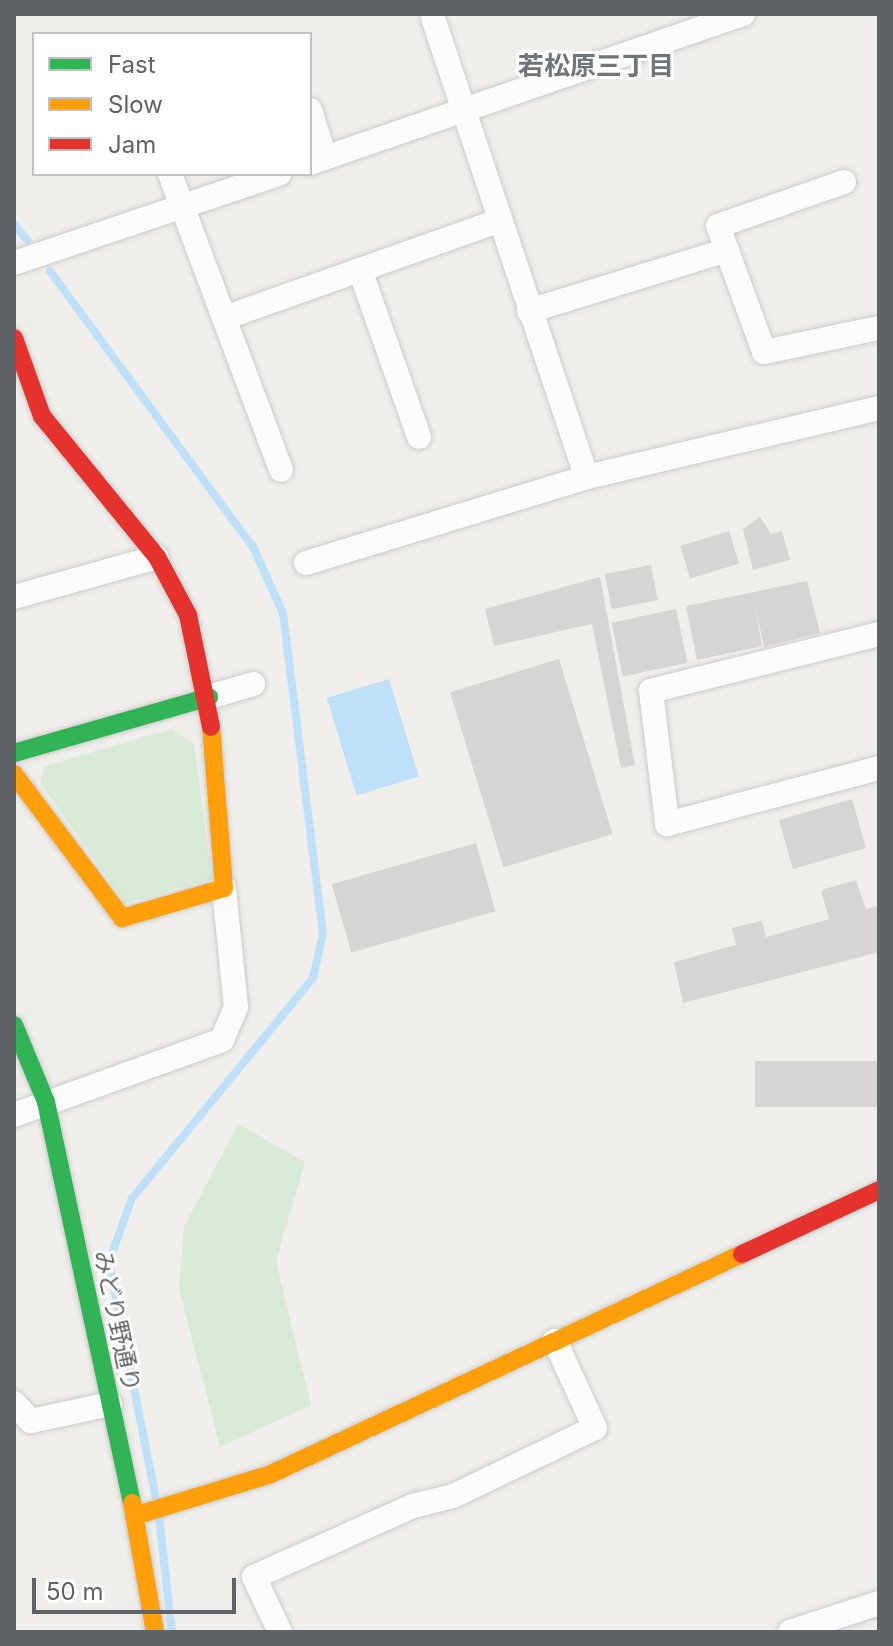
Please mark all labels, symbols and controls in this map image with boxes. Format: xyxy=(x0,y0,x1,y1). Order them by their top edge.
legend xyxy=(32,32,312,176)
text: Fast xyxy=(108,50,156,79)
district label: 若松原三丁目 xyxy=(518,50,674,82)
text: Slow xyxy=(108,90,163,119)
text: Jam xyxy=(108,130,156,159)
street label: みどり野通り xyxy=(88,1248,146,1394)
scale bar xyxy=(36,1562,240,1612)
text: 50 m xyxy=(46,1577,104,1606)

